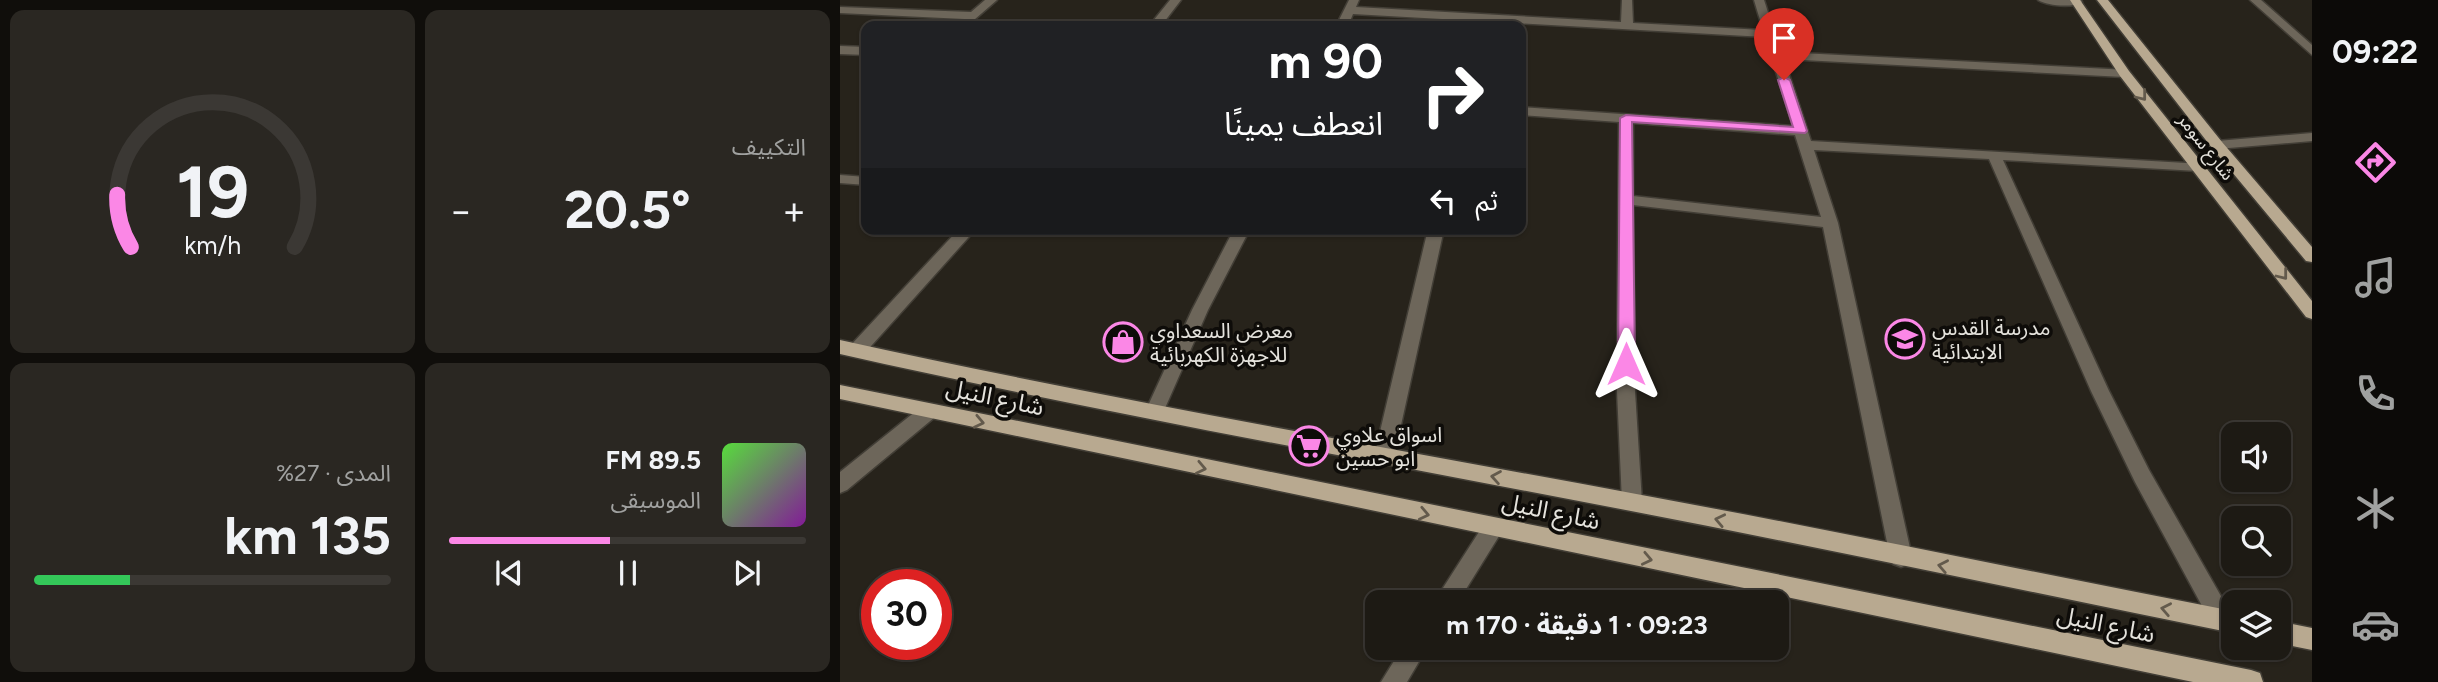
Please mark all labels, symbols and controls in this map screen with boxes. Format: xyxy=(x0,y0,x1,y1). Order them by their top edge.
pin xyxy=(1754,8,1814,80)
icon: arrive xyxy=(1765,19,1803,57)
text: 90 m xyxy=(1268,31,1383,90)
text: 09:22 xyxy=(2332,33,2418,71)
icon: right xyxy=(1407,49,1498,140)
one-way arrow xyxy=(2134,89,2147,101)
text: انعطف يمينًا xyxy=(1224,105,1383,143)
street label: شارع سومر xyxy=(2170,108,2239,187)
text: التكييف xyxy=(732,133,806,161)
icon: directions xyxy=(2351,138,2400,187)
text: 19 xyxy=(176,149,249,236)
text: 20.5° xyxy=(564,179,691,241)
icon: left xyxy=(1424,182,1462,220)
text: ثم xyxy=(1476,185,1498,217)
text: − xyxy=(449,188,473,234)
text: + xyxy=(782,188,806,234)
text: km/h xyxy=(184,230,241,260)
icon: music xyxy=(2351,253,2400,302)
one-way arrow xyxy=(2274,268,2287,280)
place label: مدرسة القدس الابتدائية xyxy=(1932,315,2051,364)
place label: معرض السعداوي للاجهزة الكهربائية xyxy=(1150,318,1293,367)
school or university icon: مدرسة القدس الابتدائية xyxy=(1884,318,1926,360)
shop icon: معرض السعداوي للاجهزة الكهربائية xyxy=(1102,321,1144,363)
position arrow xyxy=(1589,327,1663,401)
icon: phone xyxy=(2351,369,2400,418)
street label: شارع النيل xyxy=(943,372,1047,424)
one-way arrow xyxy=(973,413,985,428)
place label: اسواق علاوي ابو حسين xyxy=(1336,422,1442,471)
map controls xyxy=(2221,422,2291,660)
button: sound xyxy=(2221,422,2291,492)
supermarket icon: اسواق علاوي ابو حسين xyxy=(1288,425,1330,467)
text: 89.5 FM xyxy=(606,444,701,476)
text: المدى · 27% xyxy=(276,459,391,487)
one-way arrow xyxy=(1195,459,1207,474)
one-way arrow xyxy=(1491,470,1502,485)
icon: climate xyxy=(2351,484,2400,533)
text: الموسيقى xyxy=(610,486,701,514)
street label: شارع النيل xyxy=(1499,486,1603,538)
text: 135 km xyxy=(224,505,391,567)
one-way arrow xyxy=(1418,505,1430,520)
button: search xyxy=(2221,506,2291,576)
one-way arrow xyxy=(1714,513,1726,528)
one-way arrow xyxy=(1641,551,1653,566)
icon: previous xyxy=(490,554,528,592)
icon: pause xyxy=(609,554,647,592)
icon: next xyxy=(728,554,766,592)
one-way arrow xyxy=(1937,559,1949,574)
speed limit sign: 30 xyxy=(861,569,952,660)
button: layers xyxy=(2221,590,2291,660)
street label: شارع النيل xyxy=(2054,599,2158,651)
icon: car xyxy=(2351,600,2400,649)
one-way arrow xyxy=(2160,602,2172,617)
text: 09:23 · 1 دقيقة · 170 m xyxy=(1446,609,1708,641)

